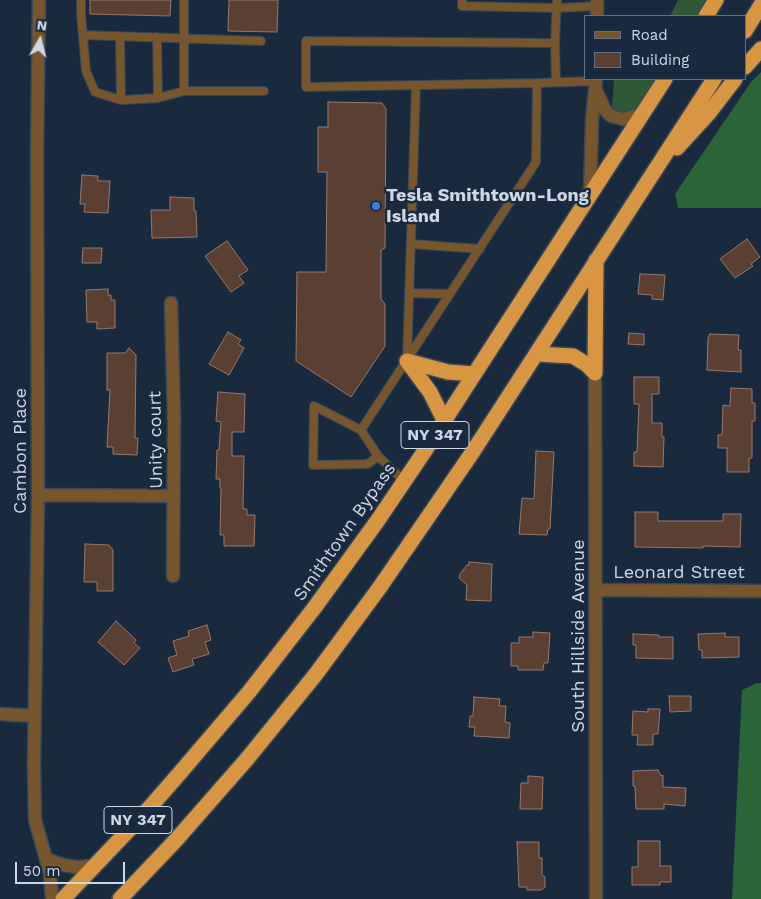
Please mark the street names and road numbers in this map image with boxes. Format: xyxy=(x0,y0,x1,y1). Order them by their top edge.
street label: Cambon Place xyxy=(10,388,32,514)
street label: Unity court xyxy=(144,391,168,489)
road number: NY 347 xyxy=(401,422,469,448)
street label: Smithtown Bypass xyxy=(289,459,401,605)
street label: South Hillside Avenue xyxy=(568,539,590,733)
street label: Leonard Street xyxy=(613,562,745,584)
road number: NY 347 xyxy=(104,806,172,834)

